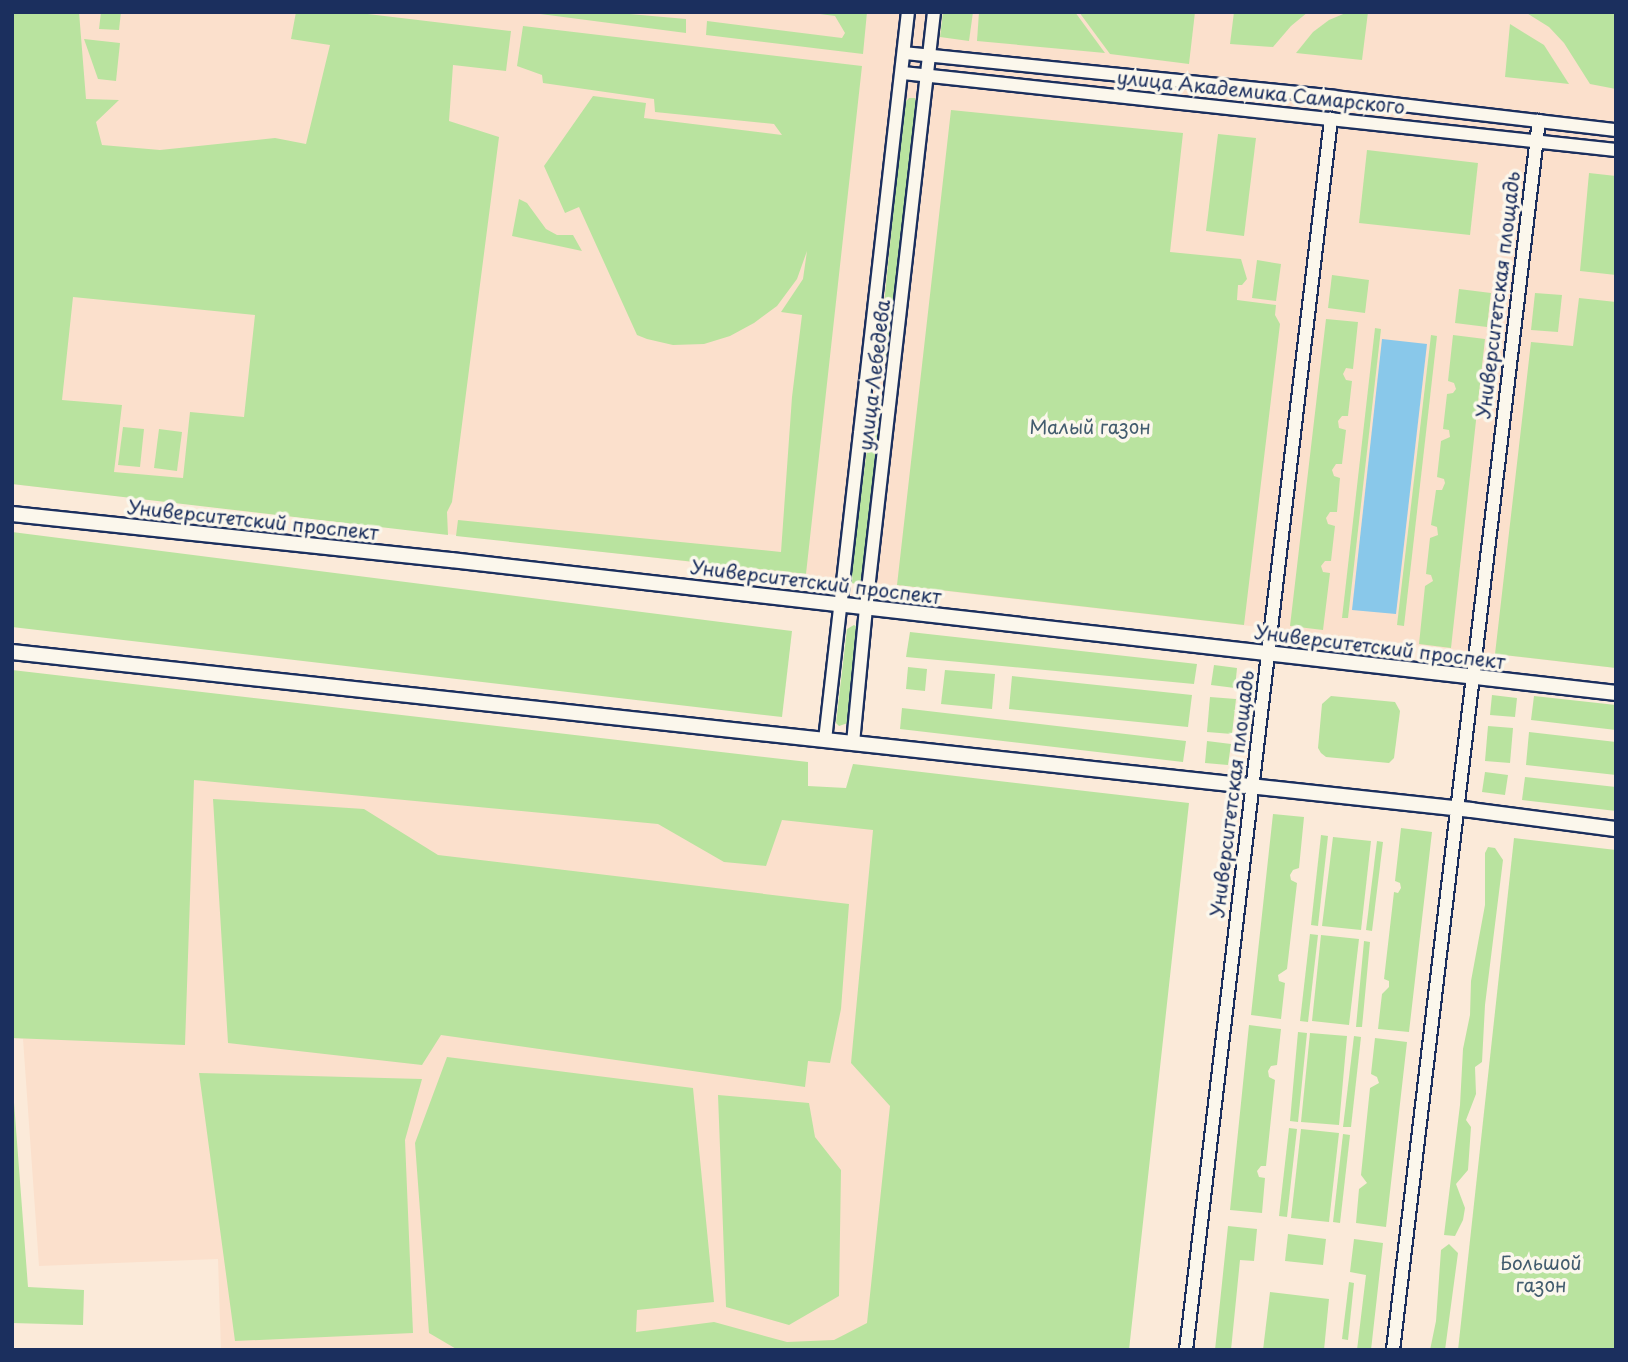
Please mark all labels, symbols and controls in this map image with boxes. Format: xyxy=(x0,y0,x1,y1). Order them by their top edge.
street label: улица Академика Самарского xyxy=(1114,65,1408,119)
street label: Университетская площадь xyxy=(1471,170,1525,420)
street label: улица Лебедева xyxy=(853,298,895,452)
park label: Малый газон xyxy=(1029,416,1151,438)
street label: Университетский проспект xyxy=(126,495,380,545)
street label: Университетский проспект xyxy=(689,555,943,609)
street label: Университетский проспект xyxy=(1253,620,1507,674)
street label: Университетская площадь xyxy=(1205,669,1259,919)
park label: Большой газон xyxy=(1500,1252,1582,1296)

